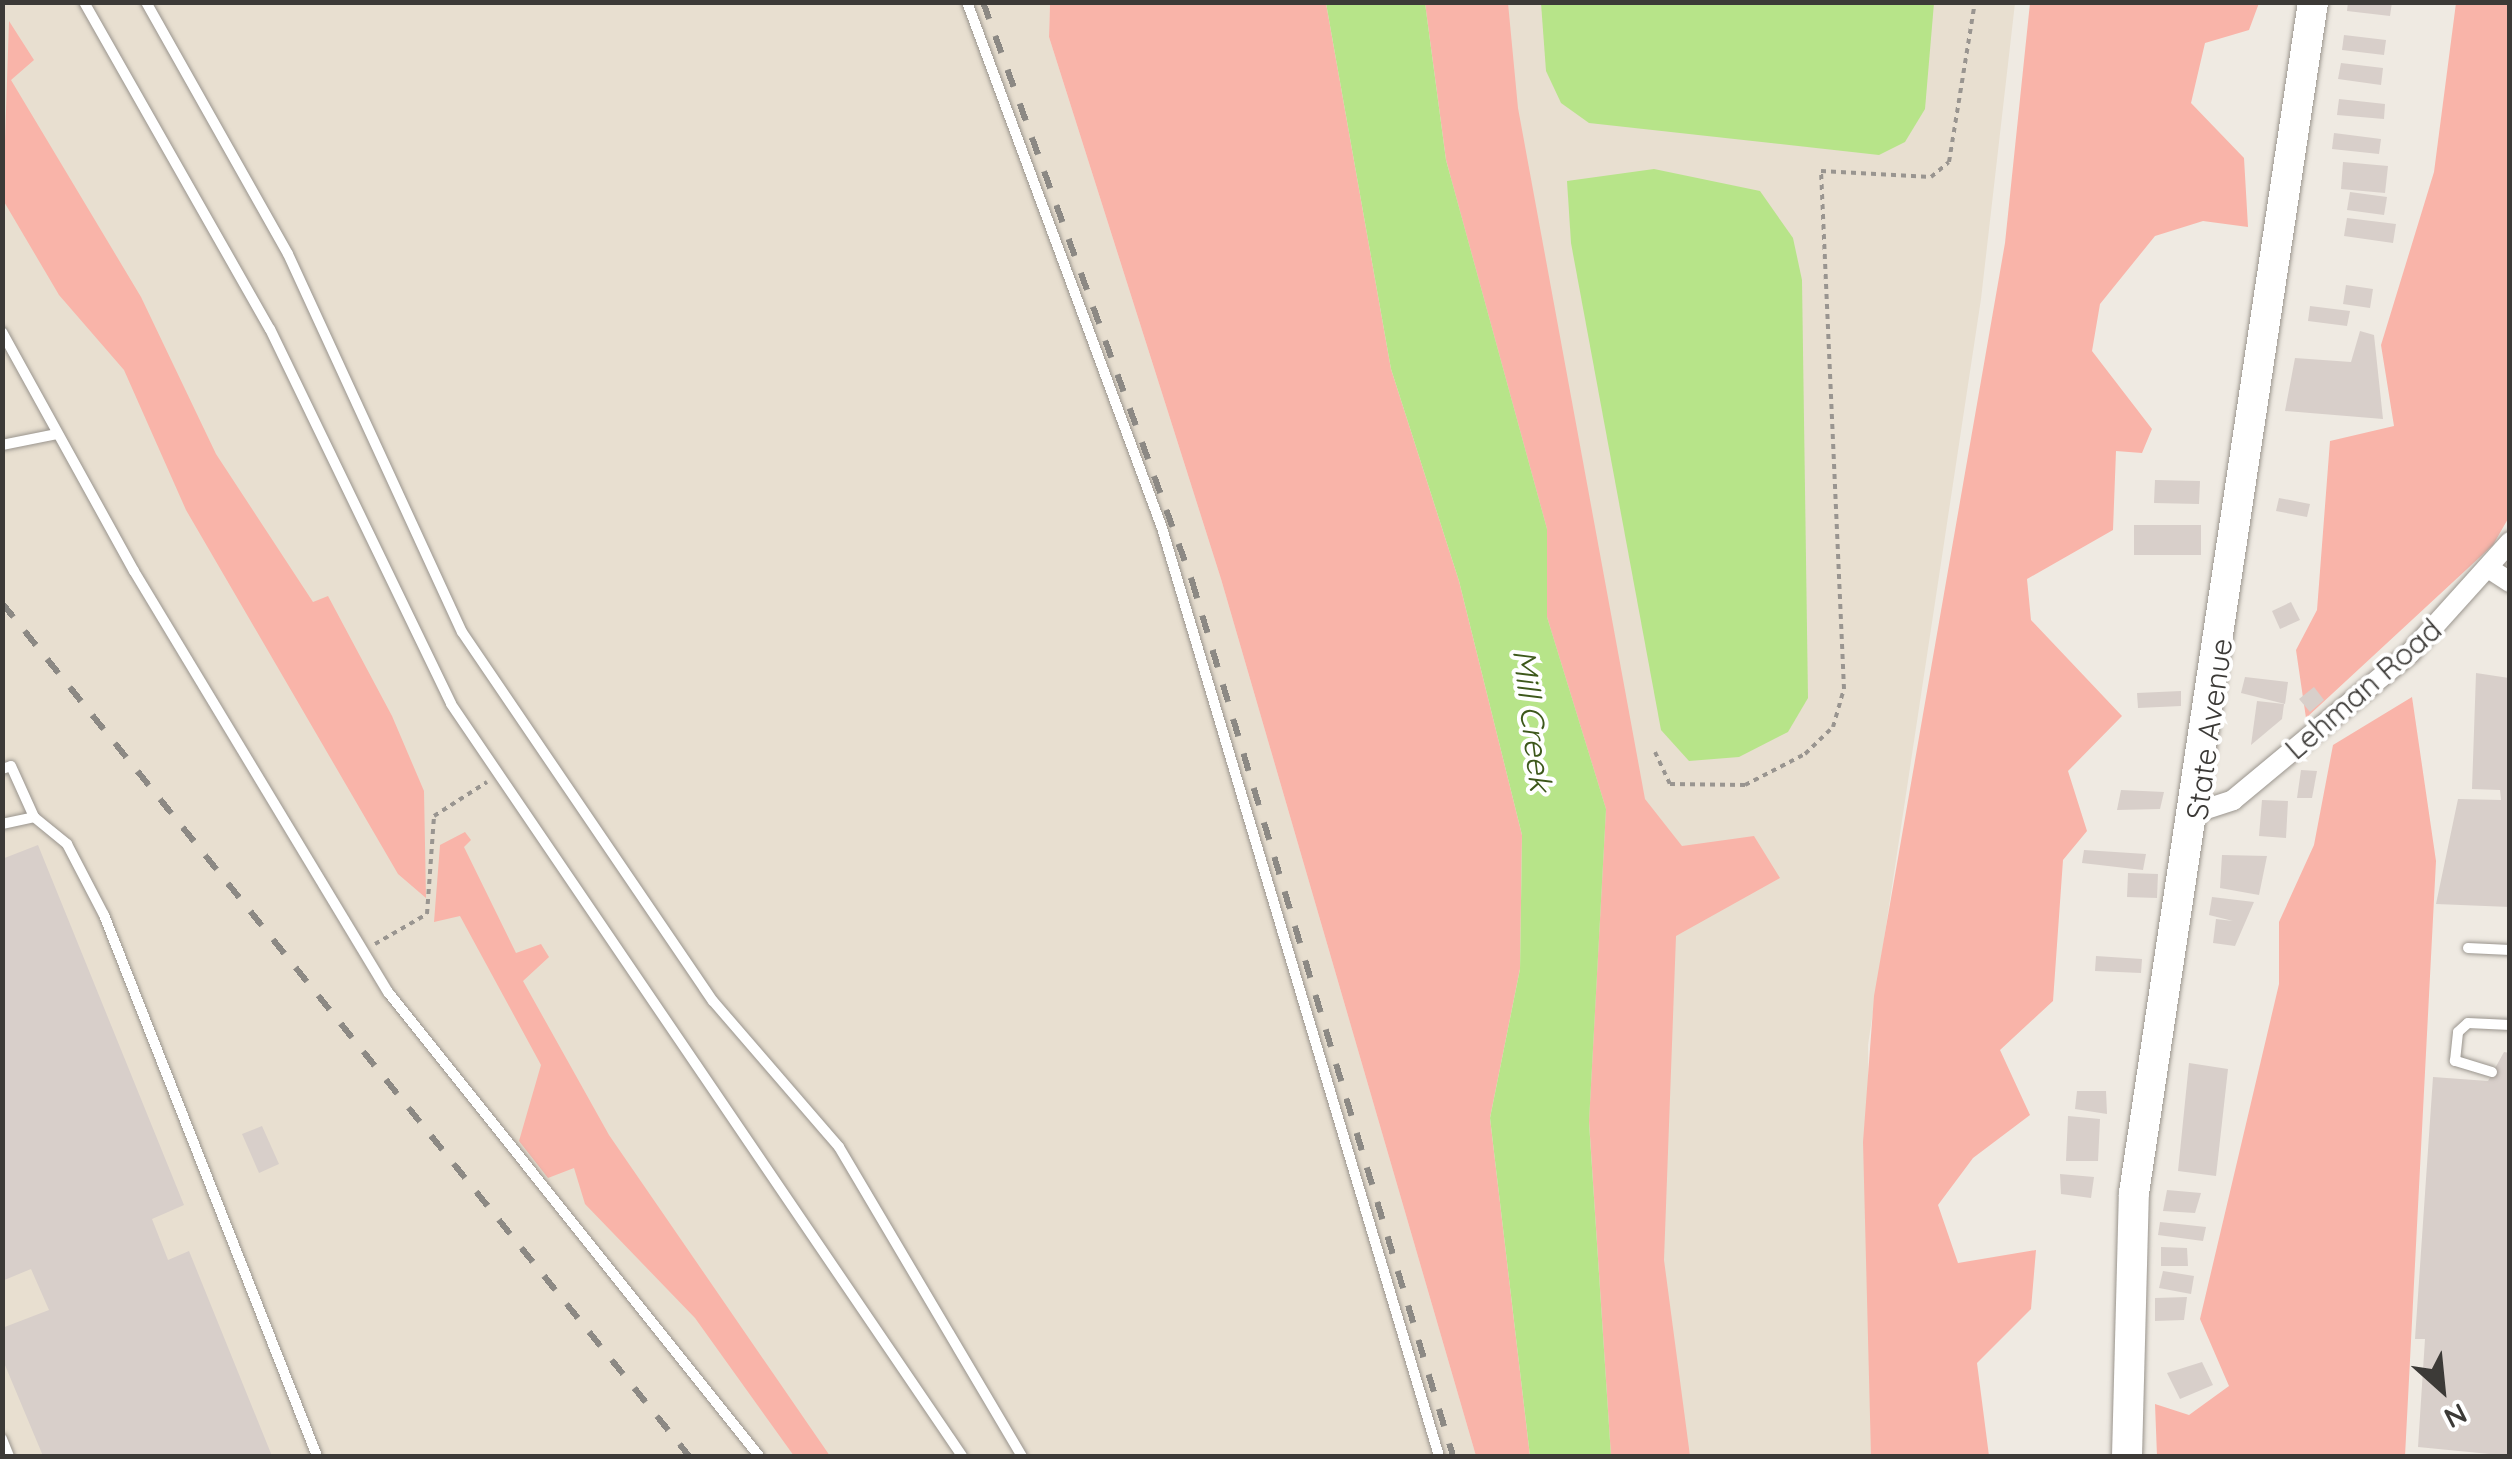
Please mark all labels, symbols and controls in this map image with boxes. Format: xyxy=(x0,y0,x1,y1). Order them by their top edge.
street label: Lehman Road xyxy=(2277,611,2449,767)
street label: State Avenue xyxy=(2178,636,2240,822)
water label: Mill Creek xyxy=(1505,647,1561,793)
north arrow xyxy=(2392,1339,2492,1439)
text: N xyxy=(2439,1396,2473,1436)

